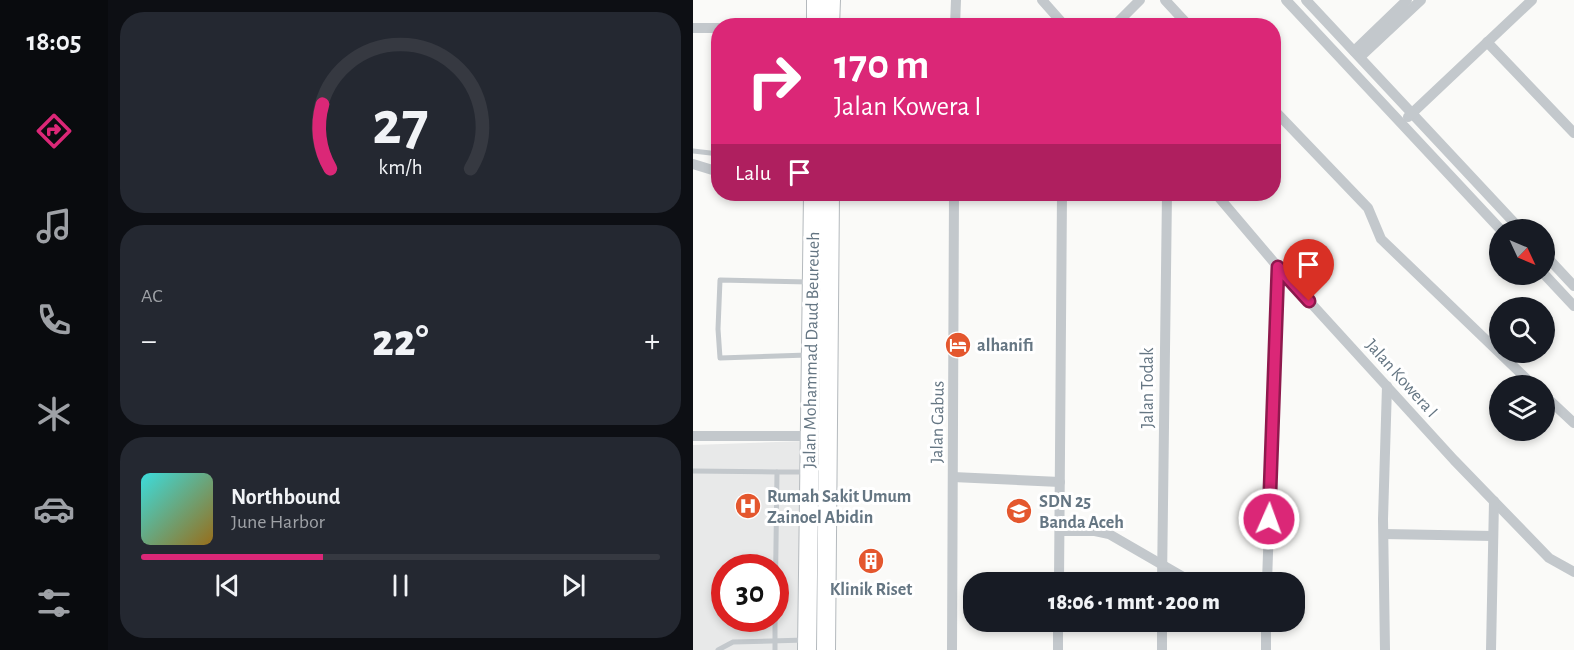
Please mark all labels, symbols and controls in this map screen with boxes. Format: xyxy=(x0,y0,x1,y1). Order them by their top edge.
text: 18:05 xyxy=(27,28,81,55)
icon: right xyxy=(735,42,813,120)
text: 170 m xyxy=(834,44,929,86)
text: Jalan Kowera I xyxy=(834,93,981,120)
text: 27 xyxy=(372,94,429,156)
icon: directions xyxy=(33,110,75,152)
icon: arrive xyxy=(783,156,816,189)
text: km/h xyxy=(378,158,423,179)
text: Lalu xyxy=(735,162,771,184)
icon: music xyxy=(33,205,75,247)
north arrow xyxy=(1489,219,1555,285)
map controls xyxy=(1489,219,1555,441)
street label: Jalan Mohammad Daud Beureueh xyxy=(801,231,823,469)
pin xyxy=(1283,239,1334,301)
icon: arrive xyxy=(1292,248,1325,281)
text: AC xyxy=(141,286,163,306)
button: search xyxy=(1489,297,1555,363)
icon: phone xyxy=(33,299,75,341)
text: 22° xyxy=(372,319,429,364)
text: − xyxy=(141,325,157,358)
text: + xyxy=(644,325,660,358)
hotel icon: alhanifi xyxy=(943,330,973,360)
street label: Jalan Kowera I xyxy=(1362,336,1441,421)
place label: alhanifi xyxy=(977,337,1034,355)
street label: Jalan Todak xyxy=(1139,347,1157,428)
button: layers xyxy=(1489,375,1555,441)
street label: Jalan Gabus xyxy=(928,381,948,463)
icon: climate xyxy=(33,393,75,435)
text: Northbound xyxy=(231,486,340,508)
position arrow xyxy=(1237,487,1301,551)
icon: car xyxy=(33,488,75,530)
place label: Rumah Sakit Umum Zainoel Abidin xyxy=(767,488,911,527)
hospital icon: Rumah Sakit Umum Zainoel Abidin xyxy=(733,491,763,521)
place label: SDN 25 Banda Aceh xyxy=(1039,493,1124,532)
school or university icon: SDN 25 Banda Aceh xyxy=(1004,496,1034,526)
text: June Harbor xyxy=(231,512,325,532)
building icon: Klinik Riset xyxy=(856,546,886,576)
speed limit sign: 30 xyxy=(711,554,789,632)
icon: previous xyxy=(211,569,244,602)
icon: pause xyxy=(384,569,417,602)
icon: next xyxy=(557,569,590,602)
place label: Klinik Riset xyxy=(830,581,912,599)
icon: filters xyxy=(33,582,75,624)
text: 18:06 · 1 mnt · 200 m xyxy=(1048,591,1220,613)

